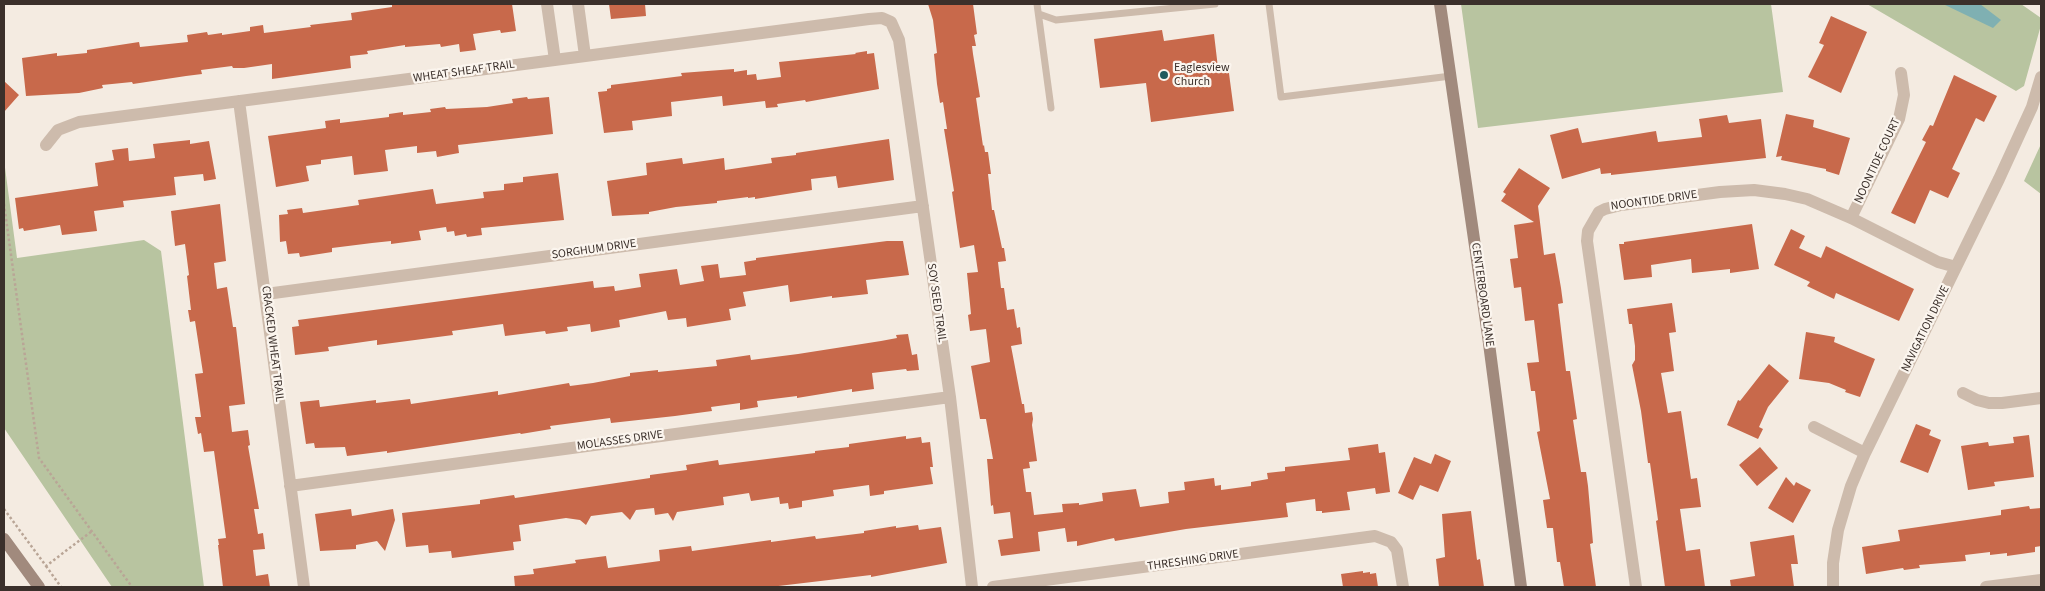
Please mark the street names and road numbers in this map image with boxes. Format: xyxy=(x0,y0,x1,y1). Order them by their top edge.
street label: WHEAT SHEAF TRAIL xyxy=(412,58,516,86)
street label: NOONTIDE COURT xyxy=(1852,116,1904,206)
street label: NOONTIDE DRIVE xyxy=(1610,188,1698,214)
street label: SORGHUM DRIVE xyxy=(551,237,637,263)
street label: CENTERBOARD LANE xyxy=(1468,242,1496,348)
street label: SOY SEED TRAIL xyxy=(923,262,949,344)
street label: NAVIGATION DRIVE xyxy=(1899,283,1953,375)
street label: CRACKED WHEAT TRAIL xyxy=(258,285,286,403)
street label: MOLASSES DRIVE xyxy=(576,428,664,454)
street label: THRESHING DRIVE xyxy=(1146,547,1240,575)

